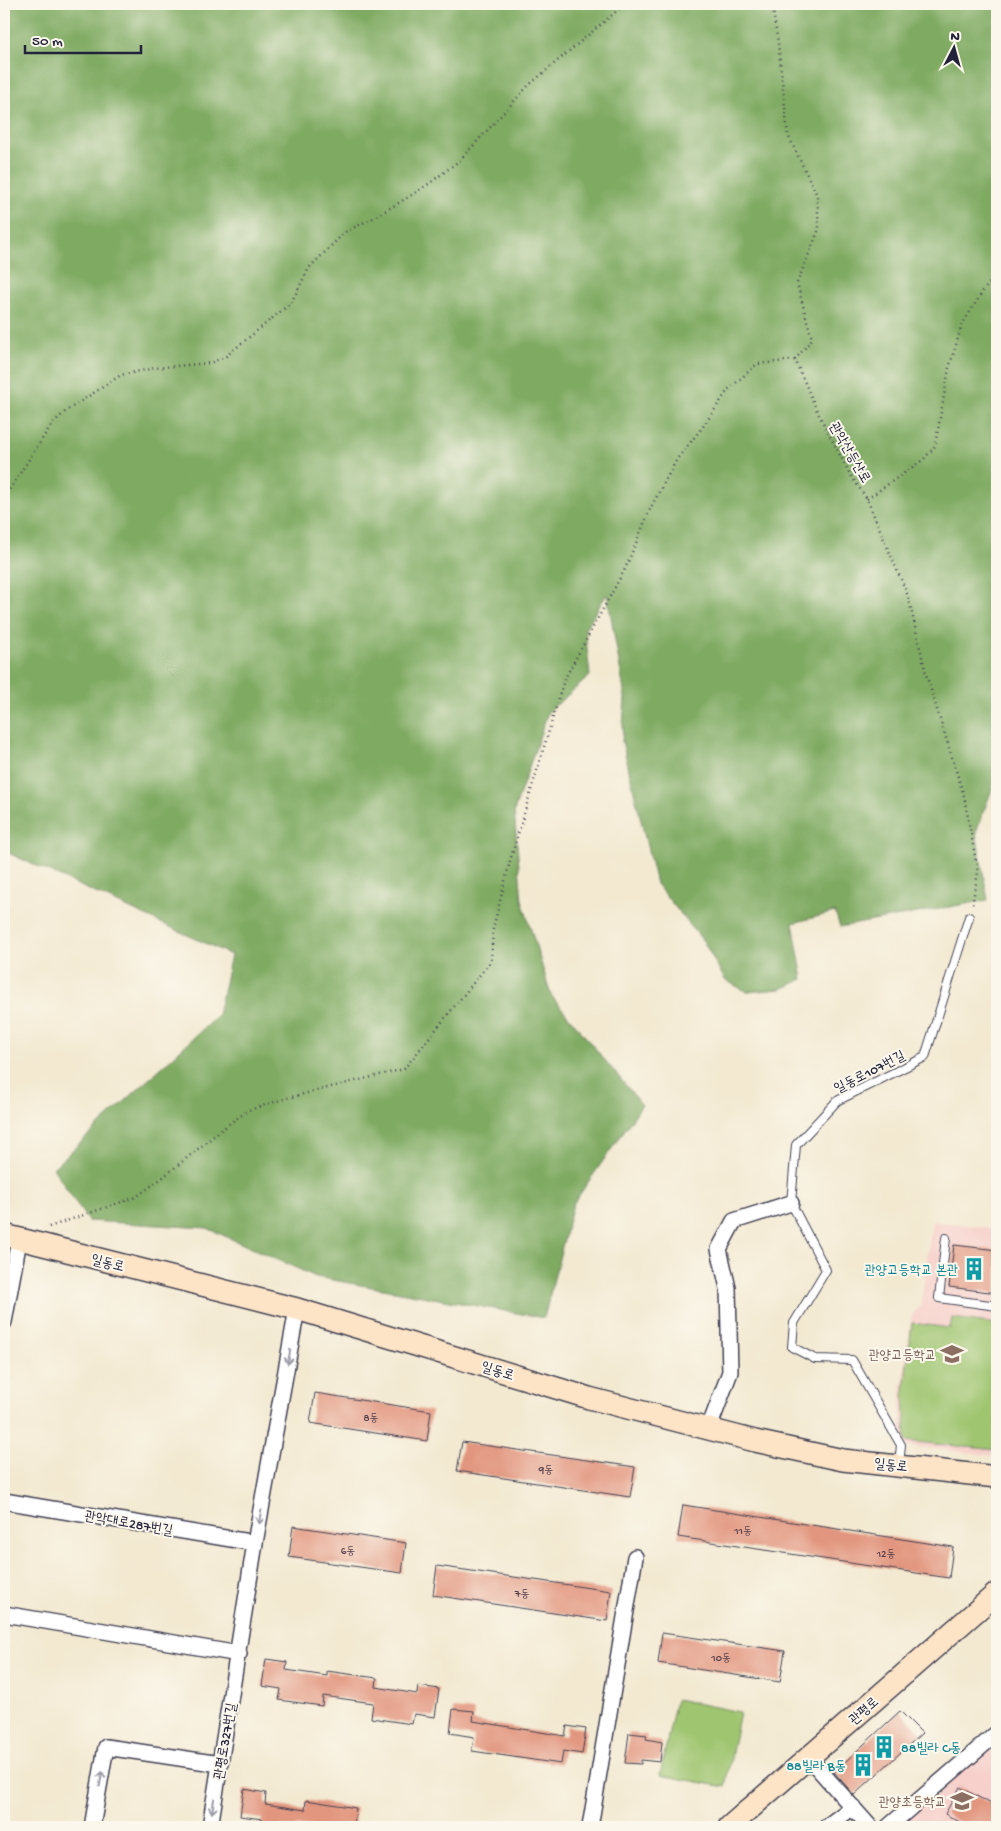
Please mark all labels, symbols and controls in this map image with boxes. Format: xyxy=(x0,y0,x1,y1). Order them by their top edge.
scale bar xyxy=(25,22,141,54)
north arrow xyxy=(928,22,978,72)
text: N xyxy=(950,29,961,46)
text: 50 m xyxy=(32,33,63,51)
street label: 관악산등산로 xyxy=(825,420,873,487)
street label: 일동로107번길 xyxy=(832,1048,909,1098)
street label: 일동로 xyxy=(89,1252,126,1277)
building icon: 관양고등학교 본관 xyxy=(961,1256,987,1282)
place label: 관양고등학교 본관 xyxy=(865,1263,958,1280)
school or university icon: 관양고등학교 xyxy=(939,1341,965,1367)
one-way arrow xyxy=(283,1348,293,1364)
place label: 관양고등학교 xyxy=(868,1348,936,1365)
street label: 일동로 xyxy=(479,1359,516,1385)
house number: 8동 xyxy=(364,1413,379,1425)
street label: 일동로 xyxy=(873,1456,908,1477)
house number: 9동 xyxy=(538,1465,553,1477)
street label: 관악대로287번길 xyxy=(83,1508,175,1541)
one-way arrow xyxy=(254,1508,264,1524)
house number: 11동 xyxy=(733,1526,752,1538)
house number: 6동 xyxy=(341,1546,355,1558)
house number: 12동 xyxy=(876,1549,895,1561)
house number: 7동 xyxy=(514,1589,529,1601)
house number: 10동 xyxy=(710,1653,731,1665)
street label: 관평로 xyxy=(846,1694,883,1729)
street label: 관평로327번길 xyxy=(211,1701,242,1781)
building icon: 88빌라 C동 xyxy=(871,1734,897,1760)
place label: 88빌라 C동 xyxy=(901,1741,961,1758)
building icon: 88빌라 B동 xyxy=(850,1752,876,1778)
place label: 88빌라 B동 xyxy=(786,1759,846,1776)
one-way arrow xyxy=(96,1772,106,1788)
school or university icon: 관양초등학교 xyxy=(949,1788,975,1814)
place label: 관양초등학교 xyxy=(878,1795,946,1812)
one-way arrow xyxy=(208,1797,218,1813)

